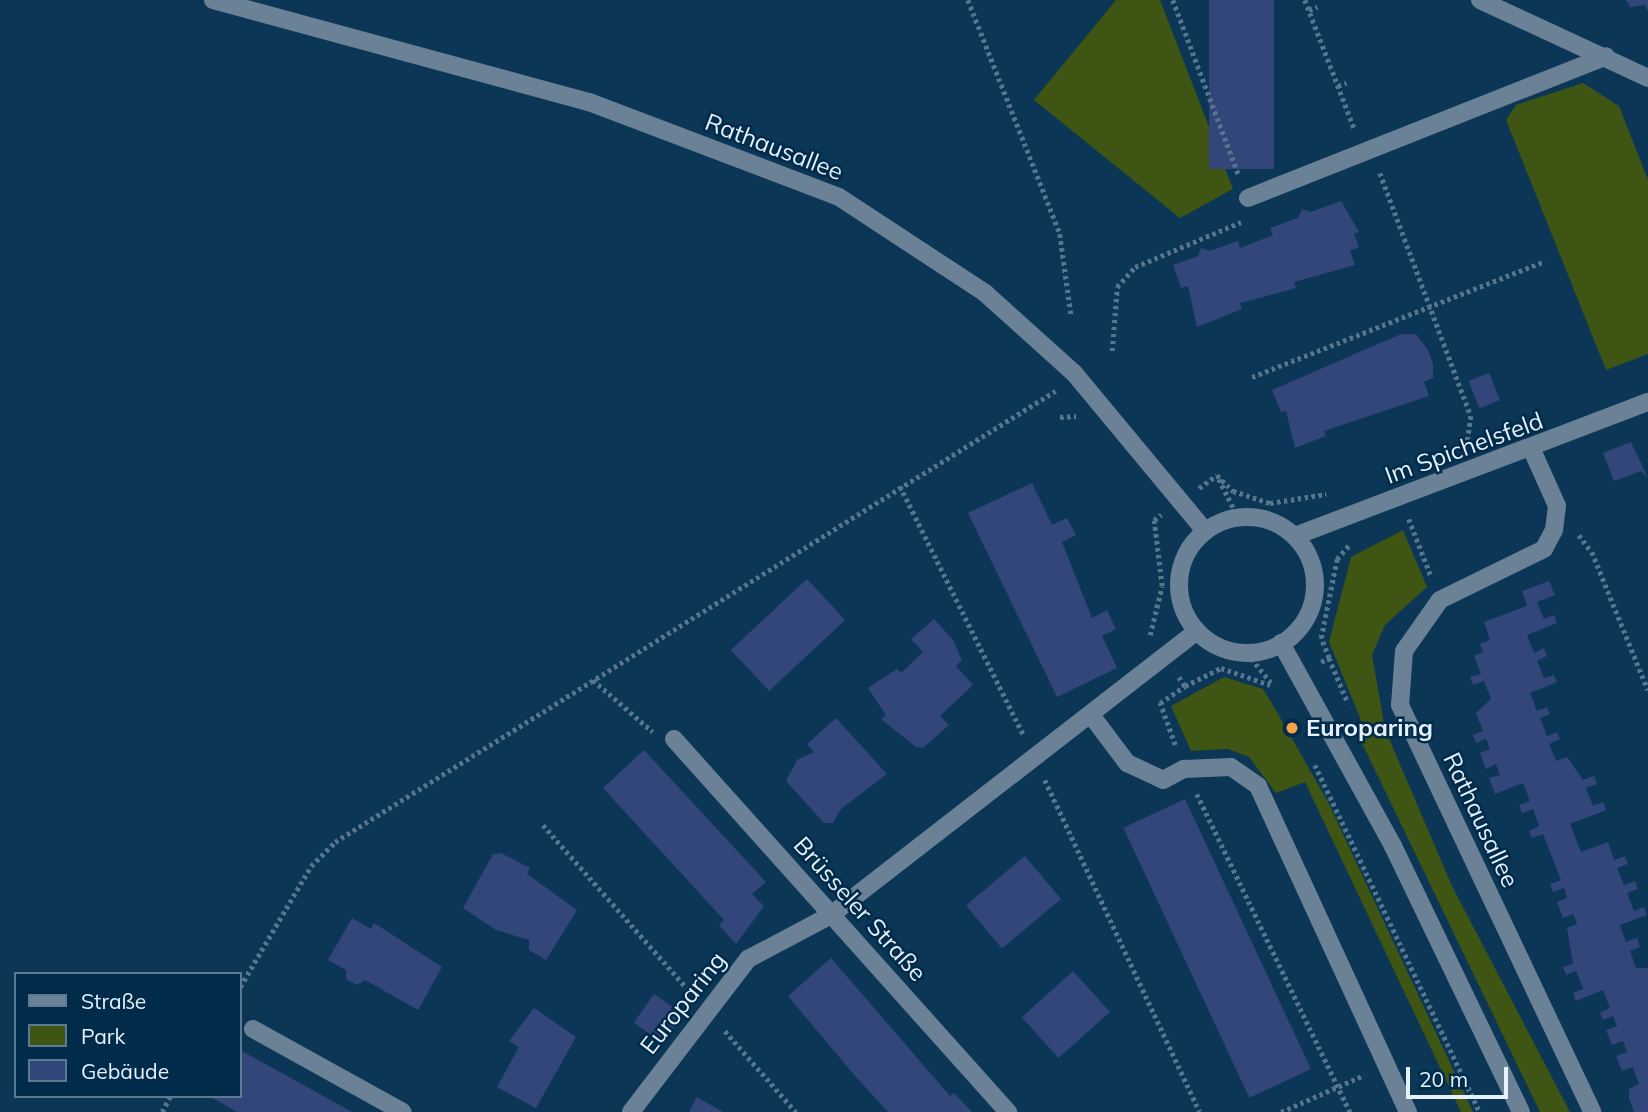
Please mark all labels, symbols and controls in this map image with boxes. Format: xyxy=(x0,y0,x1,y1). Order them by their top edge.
street label: Rathausallee xyxy=(701,107,847,187)
street label: Im Spichelsfeld xyxy=(1381,406,1547,490)
place label: Europaring xyxy=(1306,714,1433,742)
marker: Europaring xyxy=(1284,720,1300,736)
street label: Rathausallee xyxy=(1437,748,1525,892)
street label: Brüsseler Straße xyxy=(788,831,932,987)
street label: Europaring xyxy=(634,946,732,1060)
legend xyxy=(14,972,242,1098)
text: Straße xyxy=(81,988,146,1014)
text: Park xyxy=(81,1023,125,1049)
scale bar xyxy=(1410,1052,1512,1096)
text: Gebäude xyxy=(81,1058,169,1084)
text: 20 m xyxy=(1419,1066,1468,1092)

